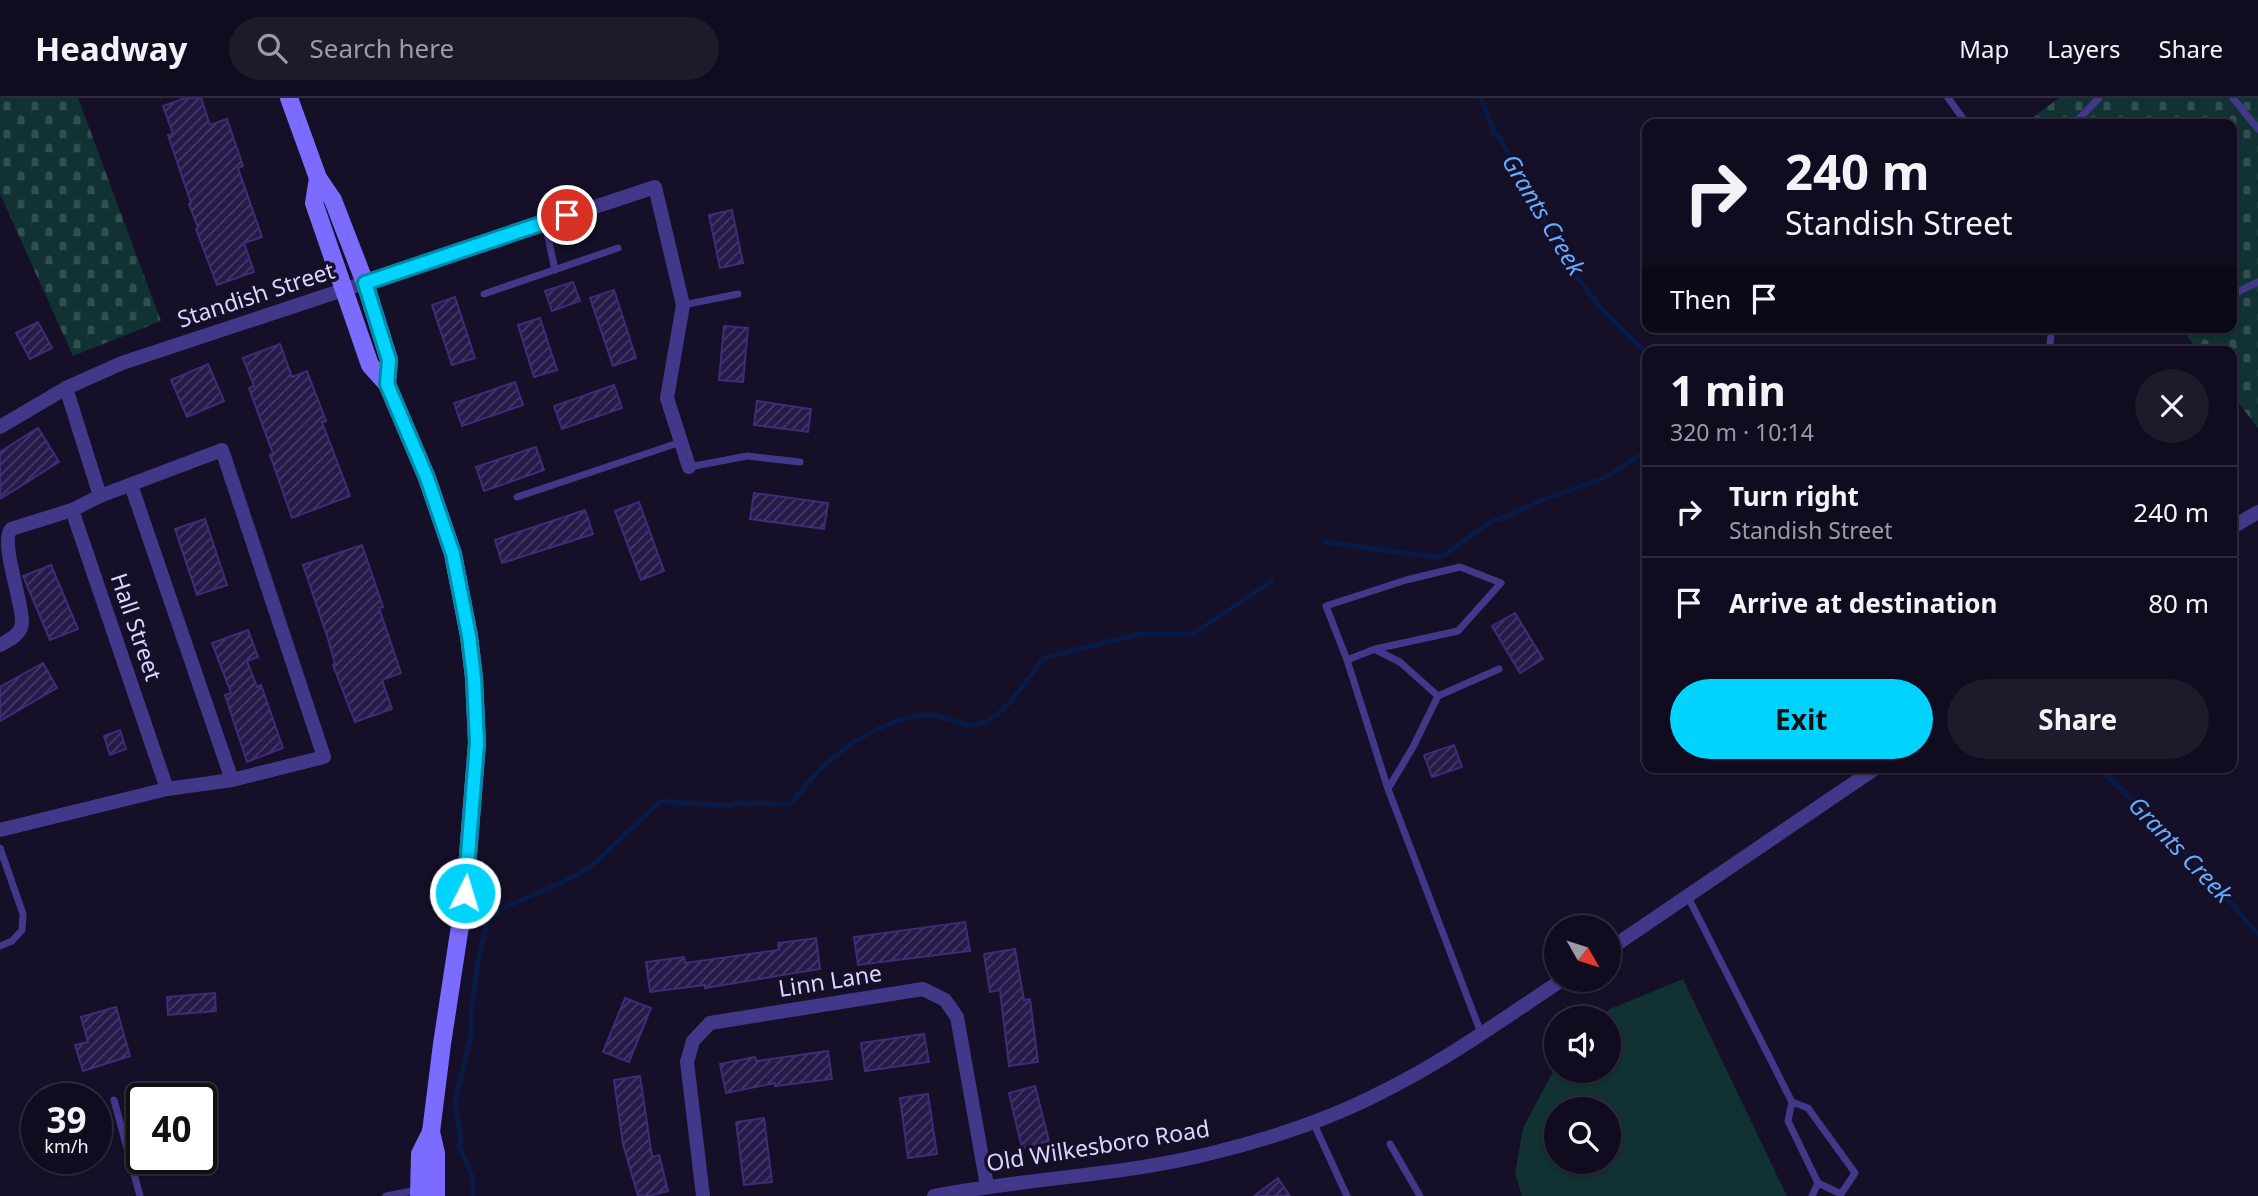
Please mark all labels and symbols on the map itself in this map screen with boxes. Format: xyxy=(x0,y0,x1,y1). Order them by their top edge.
water label: Grants Creek xyxy=(1495,147,1594,282)
pin xyxy=(537,185,597,245)
street label: Standish Street xyxy=(173,254,338,335)
street label: Hall Street xyxy=(104,569,170,685)
water label: Grants Creek xyxy=(2122,788,2241,910)
position arrow xyxy=(428,856,502,930)
north arrow xyxy=(1544,915,1620,992)
street label: Linn Lane xyxy=(776,956,884,1004)
speed limit sign: 40 xyxy=(126,1083,217,1174)
street label: Old Wilkesboro Road xyxy=(984,1112,1212,1178)

